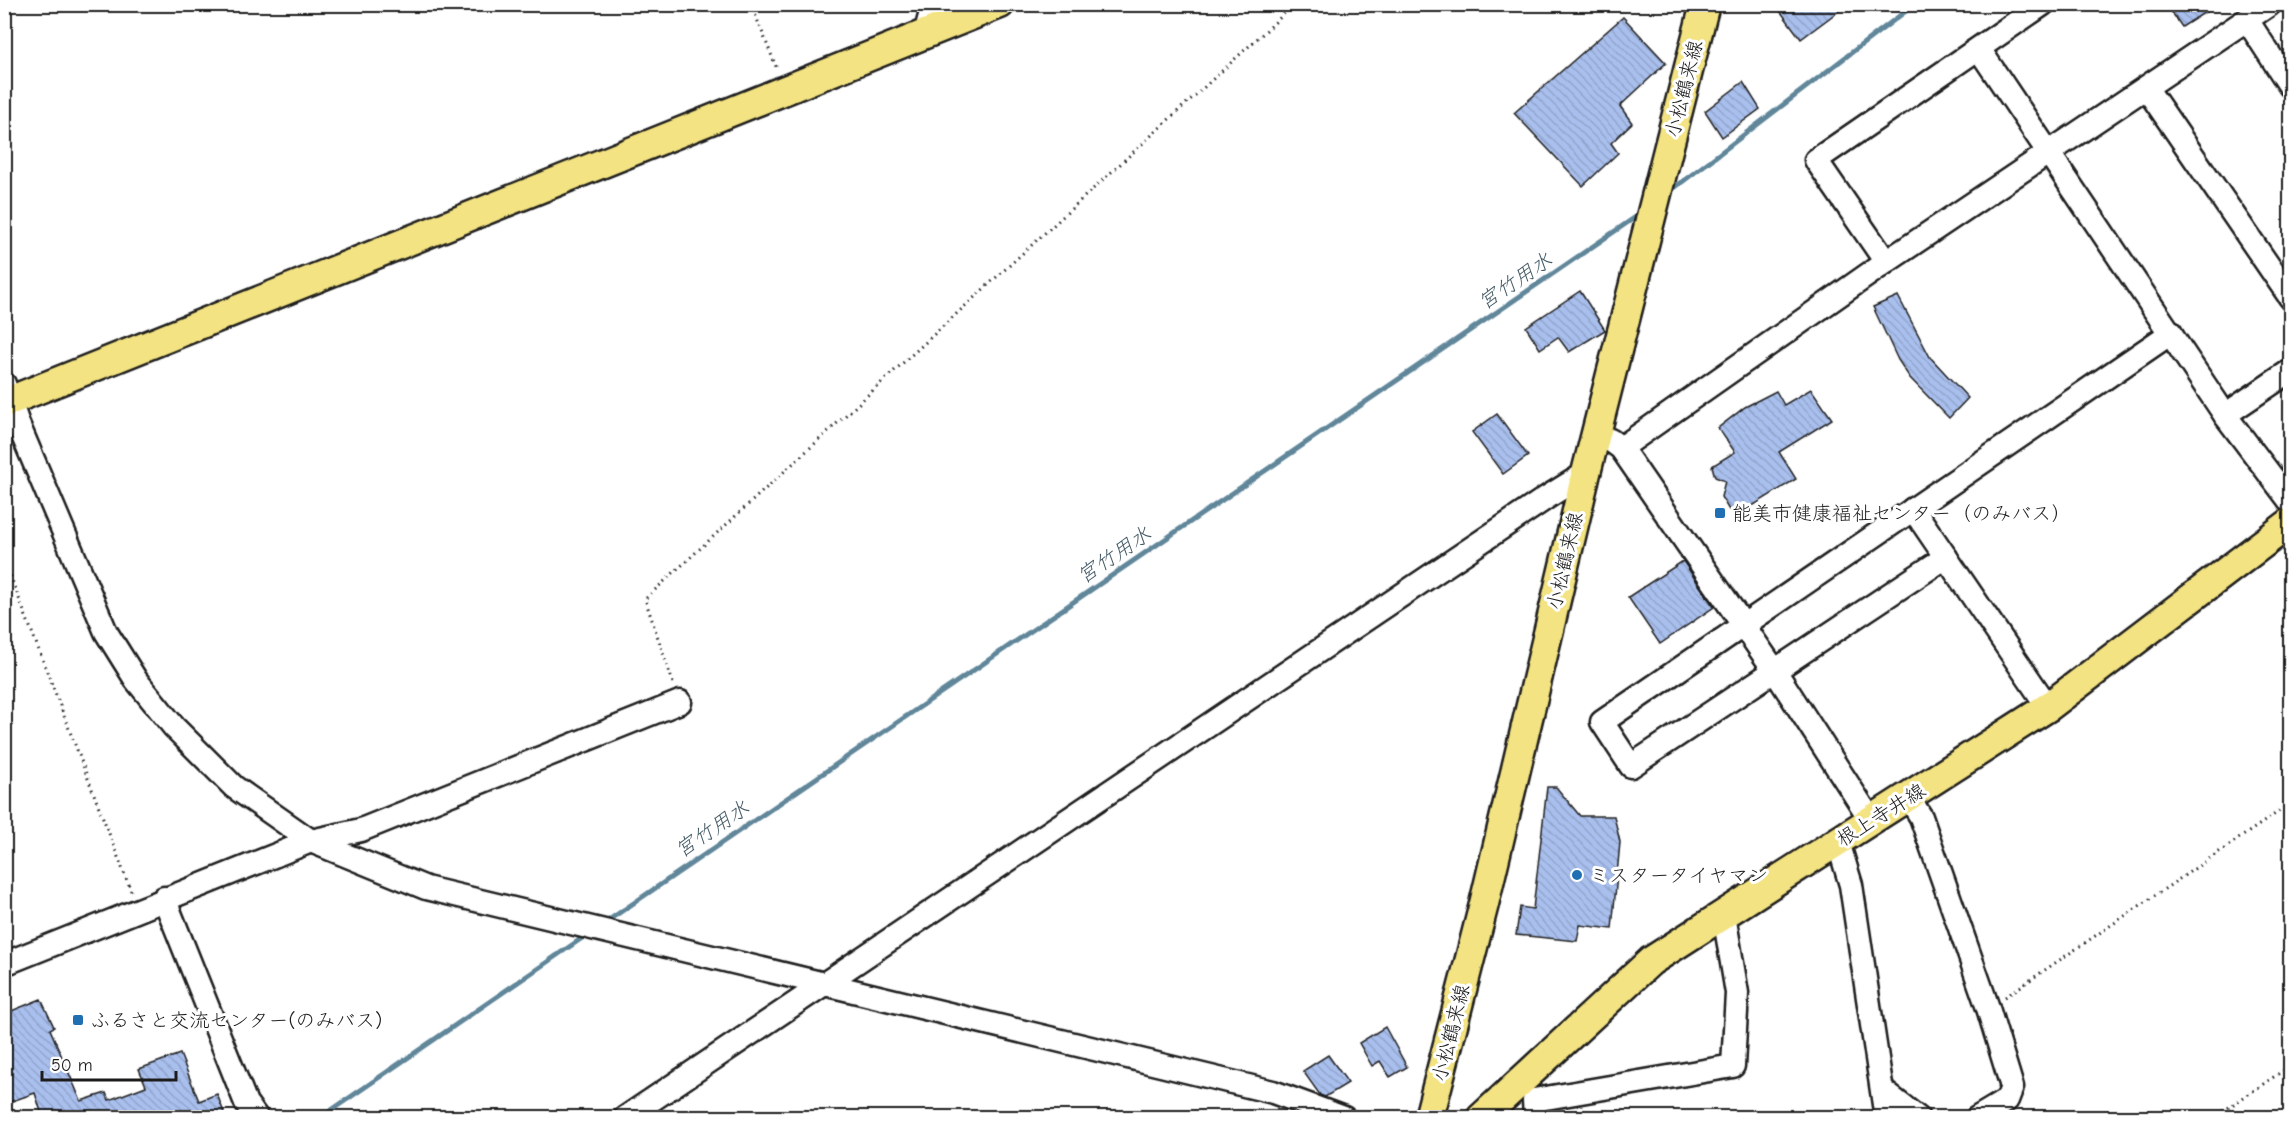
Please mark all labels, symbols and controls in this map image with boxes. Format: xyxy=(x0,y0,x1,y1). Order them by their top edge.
street label: 小松鶴来線 xyxy=(1661,38,1707,140)
water label: 宮竹用水 xyxy=(1473,248,1557,314)
place label: 能美市健康福祉センター（のみバス） xyxy=(1732,502,2071,525)
marker: 能美市健康福祉センター（のみバス） xyxy=(1713,506,1727,520)
street label: 小松鶴来線 xyxy=(1543,510,1587,612)
water label: 宮竹用水 xyxy=(1072,522,1156,588)
street label: 根上寺井線 xyxy=(1833,779,1929,851)
water label: 宮竹用水 xyxy=(670,796,754,862)
place label: ミスタータイヤマン xyxy=(1589,864,1768,887)
marker: ミスタータイヤマン xyxy=(1570,868,1584,882)
street label: 小松鶴来線 xyxy=(1428,982,1474,1084)
place label: ふるさと交流センター(のみバス) xyxy=(90,1009,382,1032)
marker: ふるさと交流センター(のみバス) xyxy=(71,1013,85,1027)
scale bar xyxy=(42,1044,176,1082)
text: 50 m xyxy=(51,1055,93,1076)

